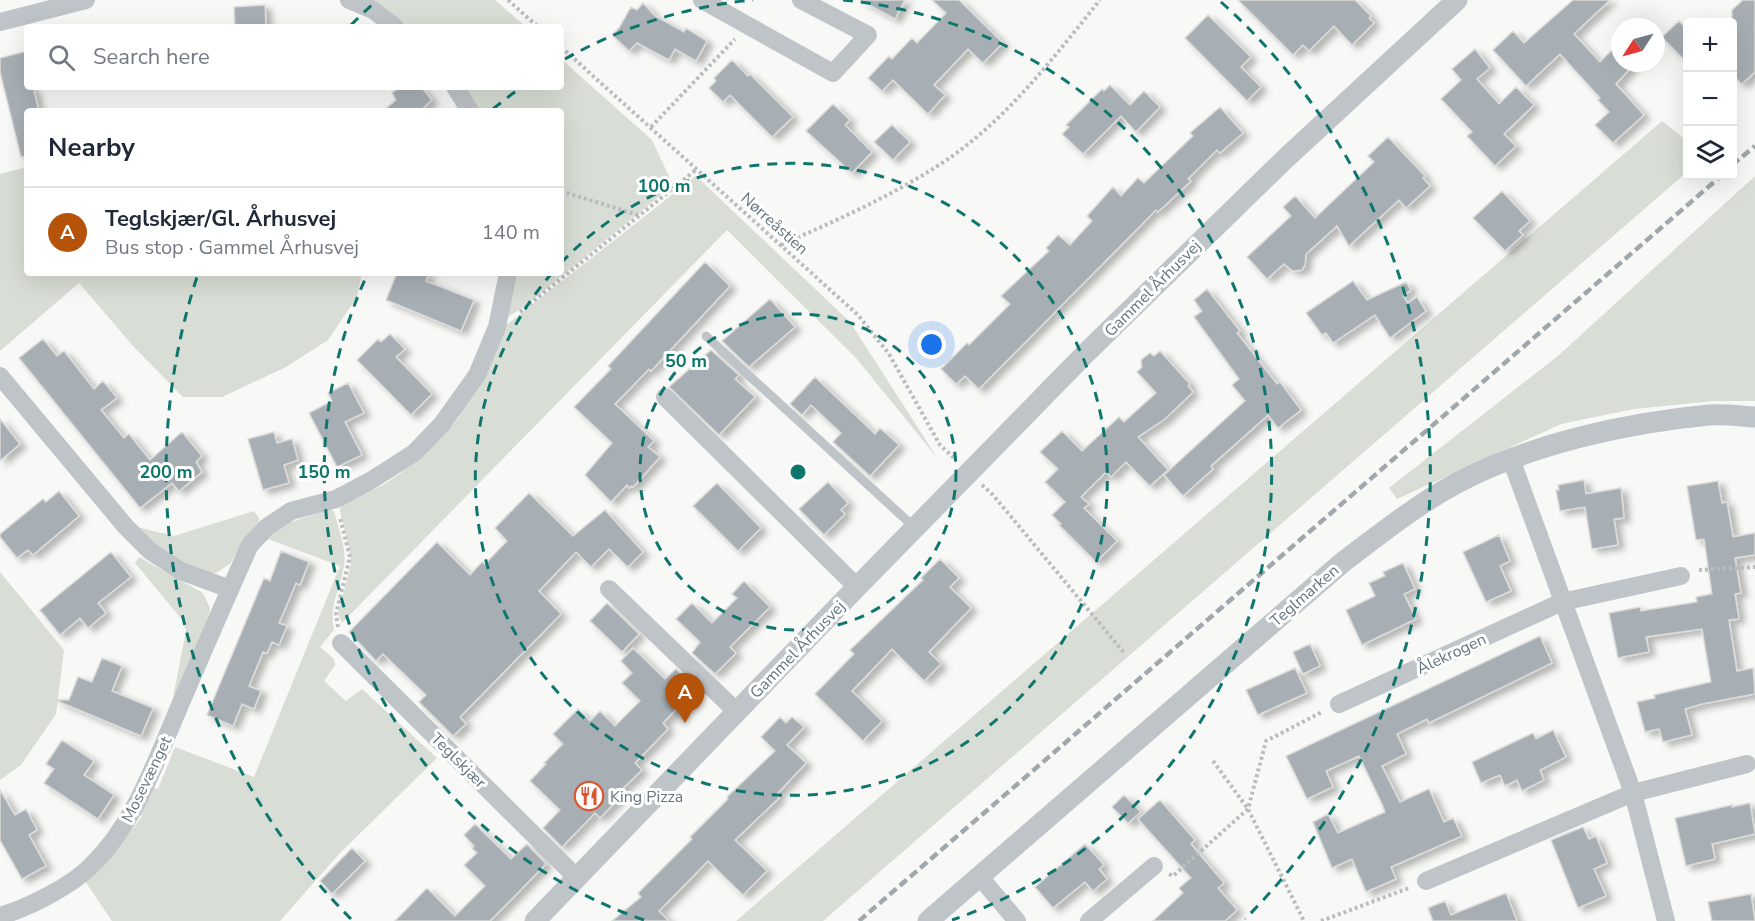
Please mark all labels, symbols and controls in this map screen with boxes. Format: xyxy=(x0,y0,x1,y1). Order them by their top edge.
north arrow xyxy=(1611,18,1665,72)
map controls xyxy=(1683,18,1737,180)
button: + xyxy=(1683,18,1737,72)
search box xyxy=(24,24,564,90)
icon: search xyxy=(45,41,78,74)
text: Search here xyxy=(93,42,210,72)
button: − xyxy=(1683,72,1737,126)
button: layers xyxy=(1683,126,1737,180)
text: Nearby xyxy=(48,130,135,165)
text: 100 m xyxy=(637,174,691,198)
street label: Nørreåstien xyxy=(736,188,813,260)
text: Teglskjær/Gl. Århusvej xyxy=(105,204,336,234)
text: A xyxy=(60,219,75,246)
text: 140 m xyxy=(482,219,540,246)
text: Bus stop · Gammel Århusvej xyxy=(105,234,359,261)
street label: Gammel Århusvej xyxy=(1100,236,1206,342)
your location xyxy=(917,330,946,359)
text: 50 m xyxy=(665,349,707,373)
text: 200 m xyxy=(139,460,193,484)
text: 150 m xyxy=(297,460,351,484)
centre of rings xyxy=(788,462,808,482)
street label: Teglmarken xyxy=(1266,560,1344,632)
street label: Gammel Århusvej xyxy=(745,596,850,703)
street label: Ålekrogen xyxy=(1413,628,1490,680)
pin: A xyxy=(666,674,704,723)
street label: Teglskjær xyxy=(426,728,491,793)
street label: Mosevænget xyxy=(117,732,177,826)
restaurant icon: King Pizza xyxy=(573,780,605,812)
place label: King Pizza xyxy=(610,786,683,808)

